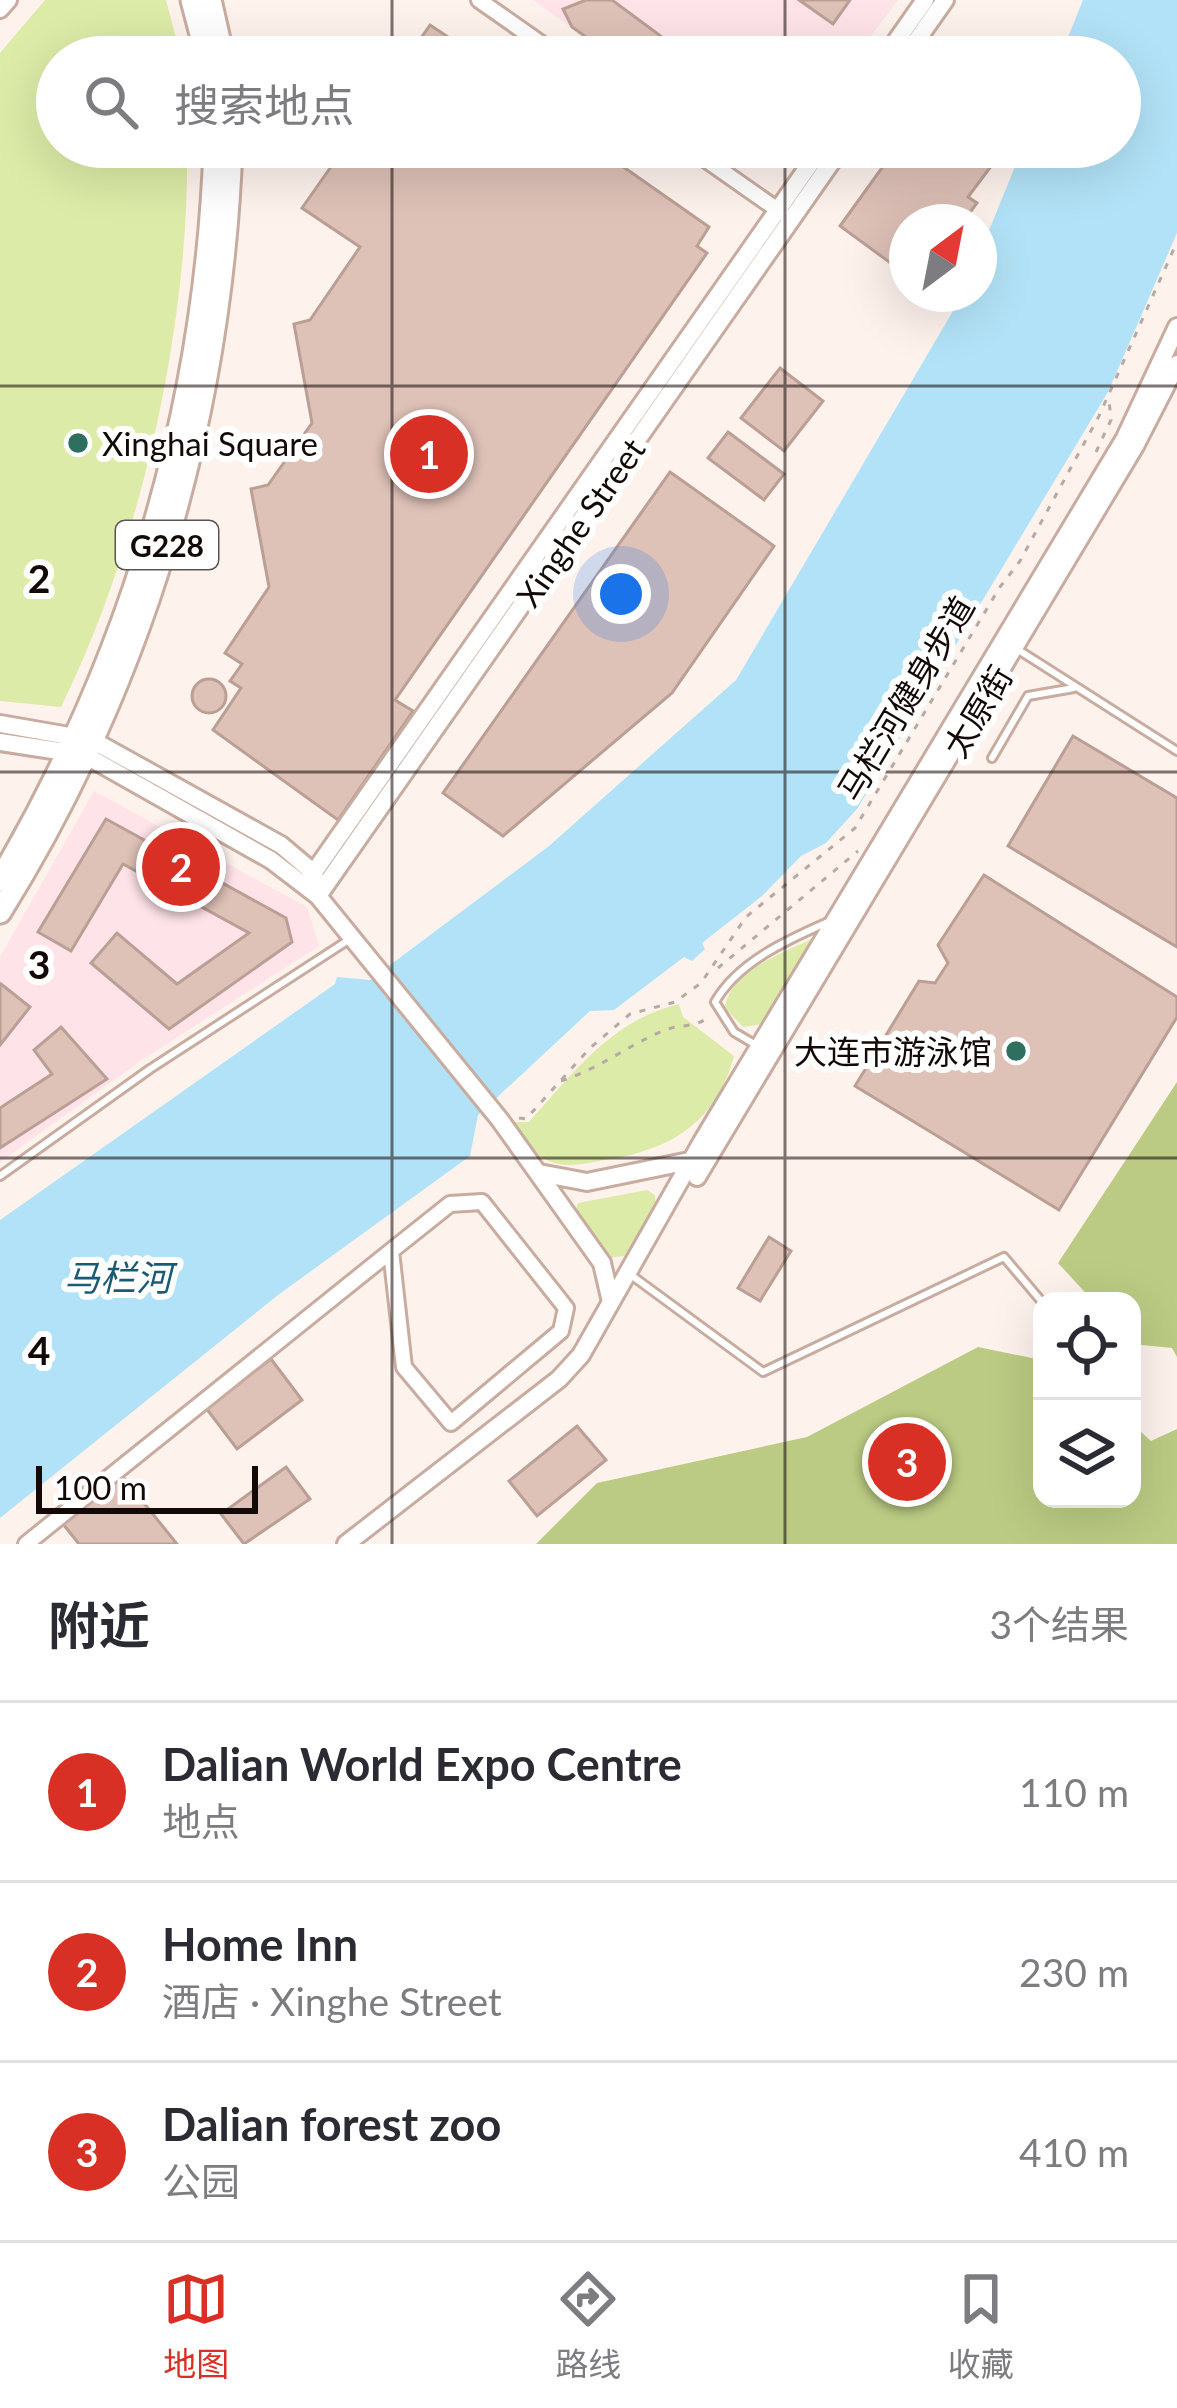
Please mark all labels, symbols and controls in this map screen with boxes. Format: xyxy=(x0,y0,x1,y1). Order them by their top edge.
search box xyxy=(36,36,1141,168)
icon: search xyxy=(78,69,144,135)
text: 搜索地点 xyxy=(174,78,354,132)
north arrow xyxy=(889,204,997,312)
pin: 1 xyxy=(390,409,468,499)
place label: Xinghai Square xyxy=(102,423,318,463)
marker: Xinghai Square xyxy=(65,430,91,456)
street label: Xinghe Street xyxy=(507,430,653,614)
road number: G228 xyxy=(116,521,218,569)
text: 2 xyxy=(28,555,50,601)
your location xyxy=(591,564,651,624)
street label: 马栏河健身步道 xyxy=(828,589,982,807)
street label: 太原街 xyxy=(934,658,1020,764)
pin: 2 xyxy=(142,822,220,912)
text: 3 xyxy=(28,941,50,987)
place label: 大连市游泳馆 xyxy=(794,1031,992,1071)
marker: 大连市游泳馆 xyxy=(1003,1038,1029,1064)
water label: 马栏河 xyxy=(64,1255,178,1299)
map controls xyxy=(1033,1292,1141,1508)
button: locate xyxy=(1033,1292,1141,1400)
text: 4 xyxy=(28,1327,50,1373)
button: layers xyxy=(1033,1400,1141,1508)
pin: 3 xyxy=(868,1417,946,1507)
scale bar xyxy=(36,1460,258,1513)
text: 100 m xyxy=(54,1467,147,1507)
text: 附近 xyxy=(48,1594,150,1655)
text: 3个结果 xyxy=(989,1601,1129,1647)
text: Dalian World Expo Centre xyxy=(162,1737,682,1791)
text: 1 xyxy=(76,1769,98,1815)
text: 110 m xyxy=(1019,1769,1129,1815)
text: 地点 xyxy=(162,1798,240,1844)
text: Home Inn xyxy=(162,1917,358,1971)
text: 2 xyxy=(76,1949,98,1995)
text: 230 m xyxy=(1019,1949,1129,1995)
text: 酒店 · Xinghe Street xyxy=(162,1978,502,2024)
text: Dalian forest zoo xyxy=(162,2097,501,2151)
text: 3 xyxy=(76,2129,98,2175)
text: 410 m xyxy=(1019,2129,1129,2175)
text: 公园 xyxy=(162,2158,240,2204)
tab: 地图 xyxy=(163,2266,229,2386)
tab: 路线 xyxy=(555,2266,621,2386)
tab: 收藏 xyxy=(948,2266,1014,2386)

